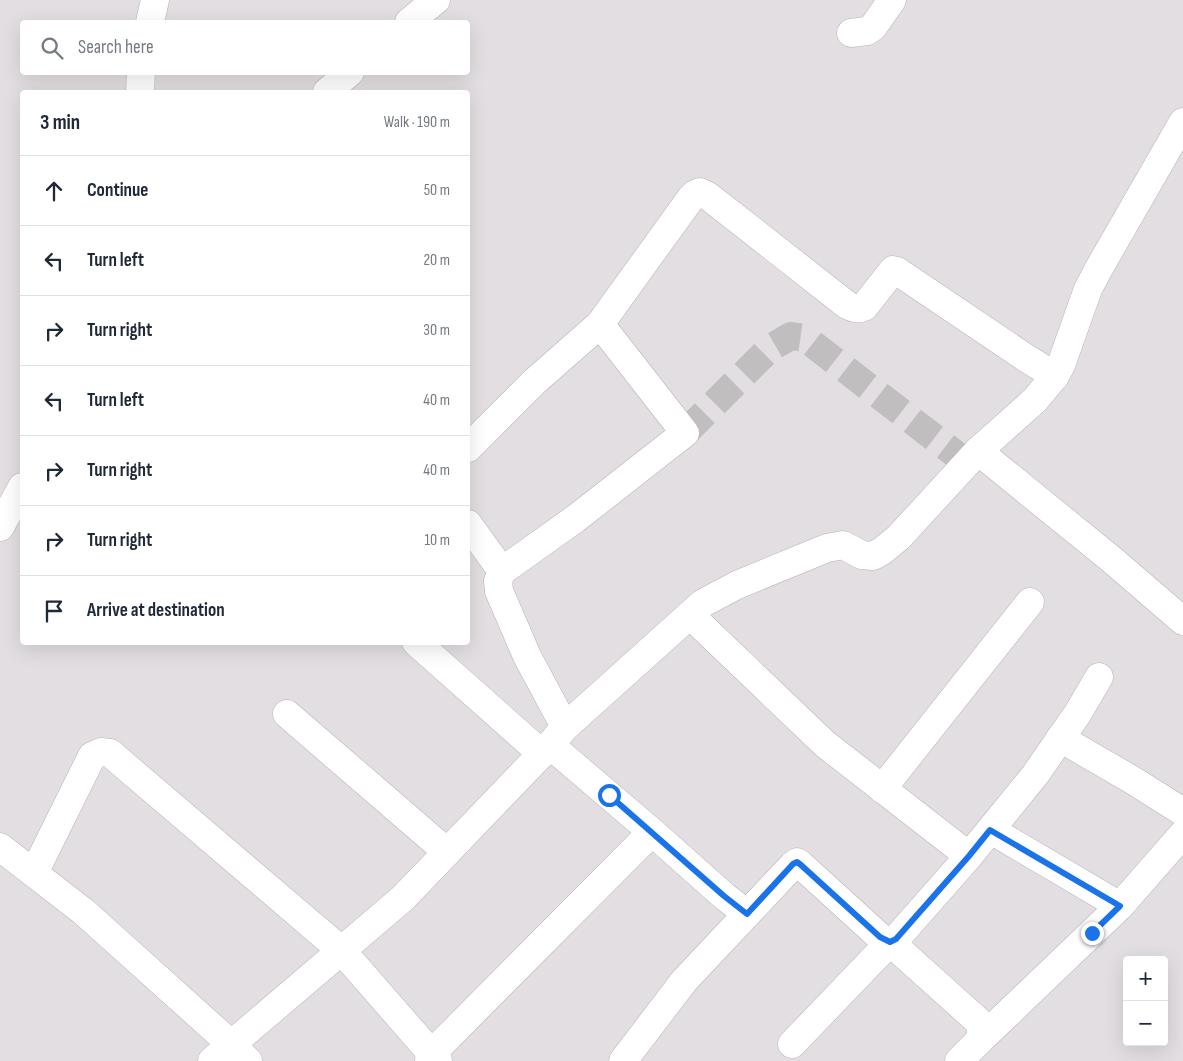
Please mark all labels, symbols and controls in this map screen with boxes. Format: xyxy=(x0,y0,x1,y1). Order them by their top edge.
search box xyxy=(20,20,470,75)
icon: search xyxy=(38,34,66,62)
text: Search here xyxy=(78,36,154,59)
text: 3 min xyxy=(40,110,80,135)
text: Walk · 190 m xyxy=(384,113,450,132)
icon: ahead xyxy=(40,177,68,205)
text: Continue xyxy=(87,179,148,202)
text: 50 m xyxy=(424,181,450,200)
icon: left xyxy=(40,247,68,275)
text: Turn left xyxy=(87,249,144,272)
text: 20 m xyxy=(423,251,450,270)
icon: right xyxy=(40,317,68,345)
text: Turn right xyxy=(87,319,152,342)
text: 30 m xyxy=(423,321,450,340)
icon: left xyxy=(40,387,68,415)
text: Turn left xyxy=(87,389,144,412)
text: 40 m xyxy=(423,391,450,410)
icon: right xyxy=(40,457,68,485)
text: Turn right xyxy=(87,459,152,482)
text: 40 m xyxy=(423,461,450,480)
icon: right xyxy=(40,527,68,555)
text: Turn right xyxy=(87,529,152,552)
text: 10 m xyxy=(424,531,450,550)
icon: arrive xyxy=(40,597,68,625)
text: Arrive at destination xyxy=(87,599,225,622)
route start xyxy=(598,784,621,807)
route end xyxy=(1081,922,1104,945)
map controls xyxy=(1123,956,1168,1046)
button: + xyxy=(1123,956,1168,1001)
button: − xyxy=(1123,1001,1168,1046)

